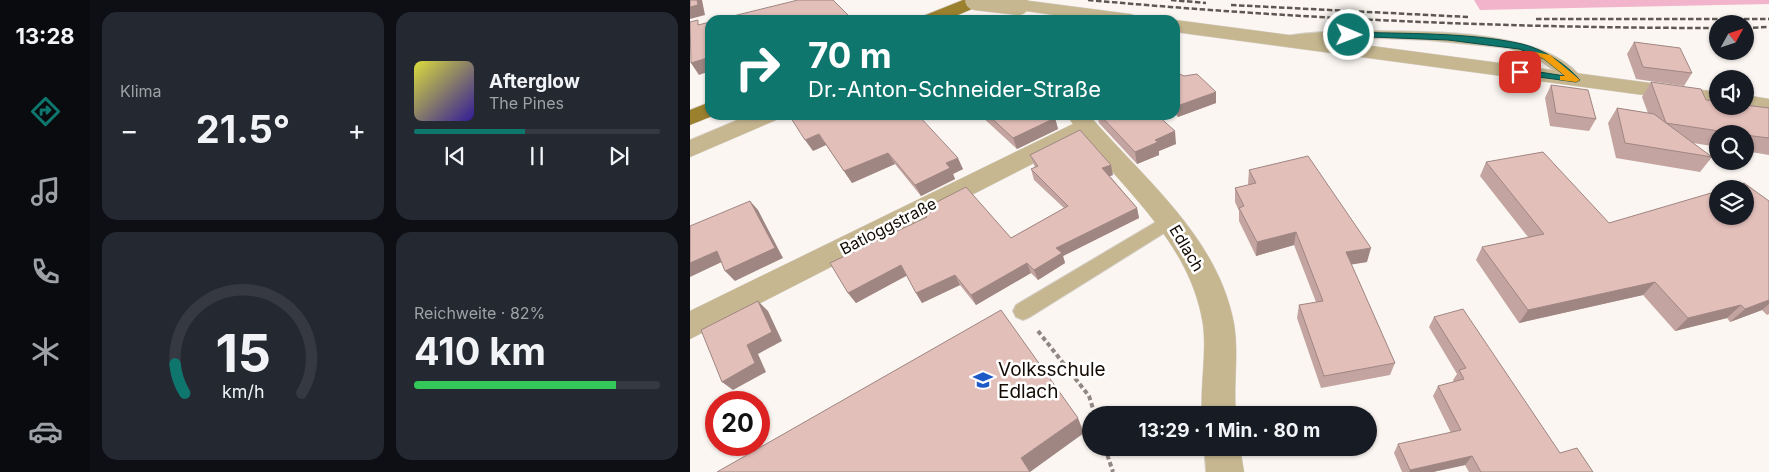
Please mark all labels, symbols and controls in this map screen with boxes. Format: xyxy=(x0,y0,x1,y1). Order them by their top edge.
position arrow xyxy=(1322,8,1374,60)
north arrow xyxy=(1709,15,1754,60)
map controls xyxy=(1709,15,1754,225)
text: 13:28 xyxy=(15,23,75,49)
text: 70 m xyxy=(808,34,892,76)
icon: right xyxy=(725,35,790,100)
pin xyxy=(1499,51,1541,93)
icon: arrive xyxy=(1506,58,1534,86)
text: Afterglow xyxy=(489,70,580,93)
button: sound xyxy=(1709,70,1754,115)
text: Dr.-Anton-Schneider-Straße xyxy=(808,76,1101,102)
text: Klima xyxy=(120,81,162,101)
text: The Pines xyxy=(489,93,564,113)
icon: directions xyxy=(28,94,63,129)
text: 21.5° xyxy=(196,106,290,152)
text: − xyxy=(120,113,139,147)
text: + xyxy=(347,113,366,147)
button: search xyxy=(1709,125,1754,170)
icon: previous xyxy=(441,142,469,170)
icon: pause xyxy=(523,142,551,170)
icon: next xyxy=(605,142,633,170)
icon: music xyxy=(28,174,63,209)
button: layers xyxy=(1709,180,1754,225)
street label: Batloggstraße xyxy=(836,193,940,259)
street label: Edlach xyxy=(1165,221,1209,275)
icon: phone xyxy=(28,254,63,289)
text: Reichweite · 82% xyxy=(414,303,545,323)
text: 15 xyxy=(215,322,271,385)
text: 410 km xyxy=(414,328,546,374)
icon: climate xyxy=(28,334,63,369)
place label: Volksschule Edlach xyxy=(998,358,1106,403)
school or university icon: Volksschule Edlach xyxy=(972,369,994,391)
text: km/h xyxy=(222,381,264,402)
speed limit sign: 20 xyxy=(705,391,770,456)
icon: car xyxy=(28,414,63,449)
text: 13:29 · 1 Min. · 80 m xyxy=(1139,419,1320,442)

